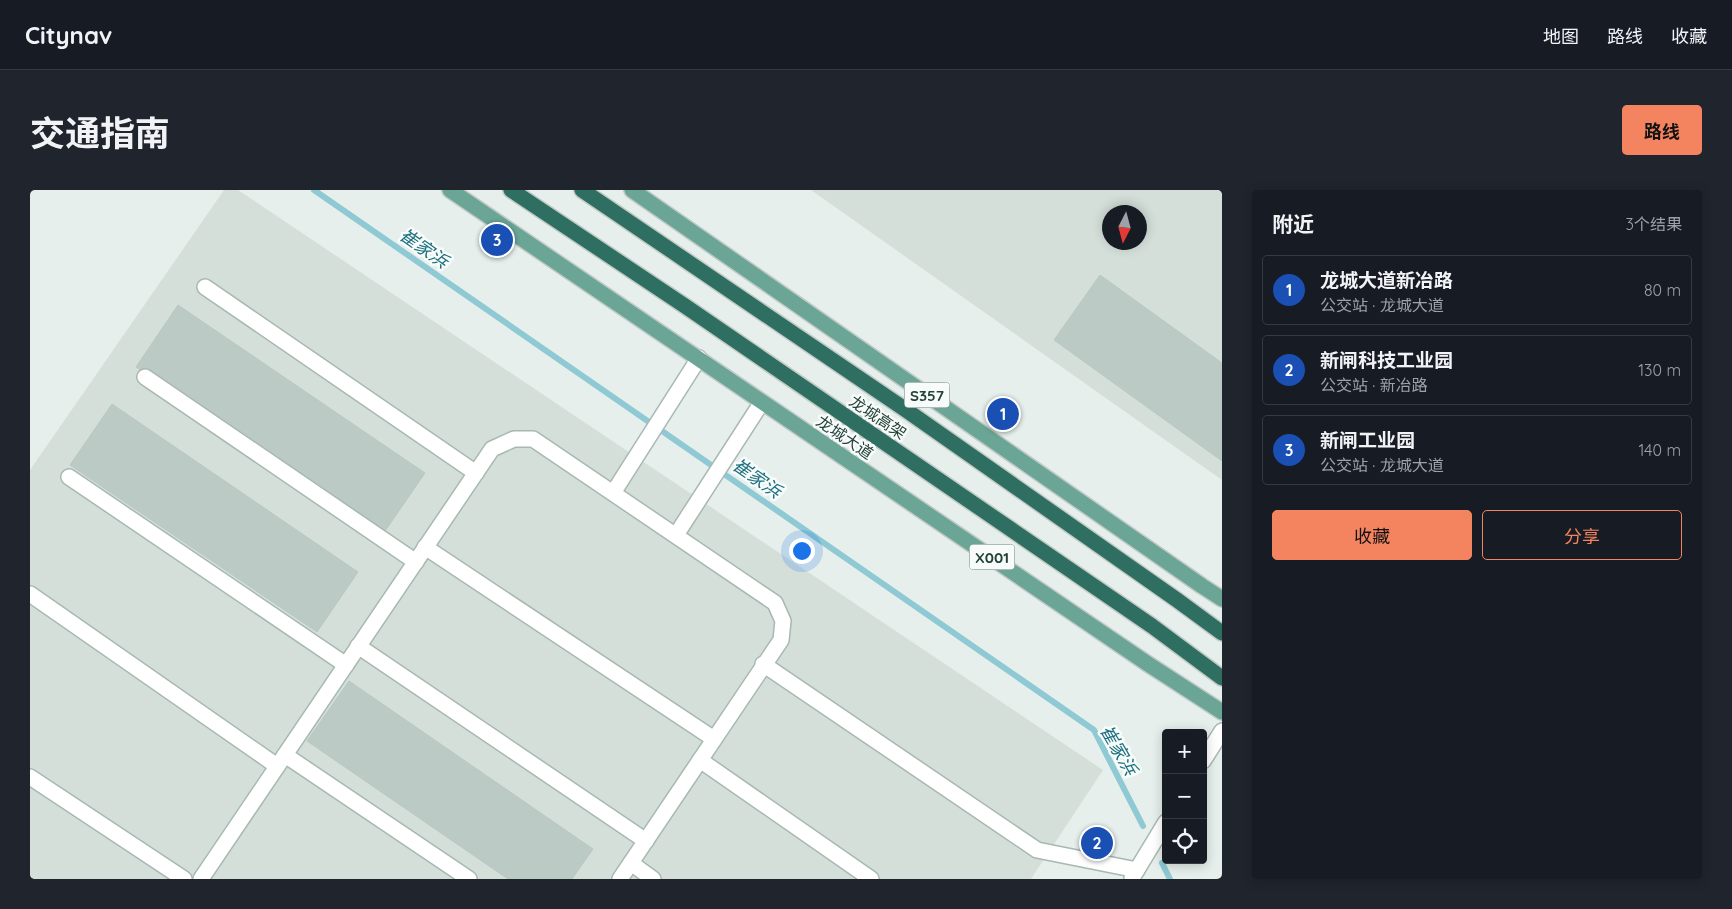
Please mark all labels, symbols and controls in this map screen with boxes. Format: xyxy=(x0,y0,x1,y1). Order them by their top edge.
text: Citynav xyxy=(25,20,112,50)
text: 地图 xyxy=(1543,25,1579,48)
text: 路线 xyxy=(1607,25,1643,48)
text: 收藏 xyxy=(1671,25,1707,48)
button: 路线 xyxy=(1622,105,1702,155)
text: 交通指南 xyxy=(30,111,170,155)
north arrow xyxy=(1102,205,1147,250)
text: 附近 xyxy=(1272,211,1314,237)
text: 3个结果 xyxy=(1626,214,1682,234)
pin: 3 xyxy=(481,221,513,259)
water label: 崔家浜 xyxy=(395,223,454,274)
text: 龙城大道新冶路 xyxy=(1320,268,1453,292)
text: 1 xyxy=(1286,280,1292,300)
text: 80 m xyxy=(1644,280,1681,300)
text: 公交站 · 龙城大道 xyxy=(1320,295,1444,315)
text: 新闸科技工业园 xyxy=(1320,348,1453,372)
text: 2 xyxy=(1284,360,1294,380)
text: 130 m xyxy=(1638,360,1681,380)
text: 公交站 · 新冶路 xyxy=(1320,375,1428,395)
road number: S357 xyxy=(904,382,950,408)
street label: 龙城高架 xyxy=(846,391,910,443)
pin: 1 xyxy=(987,395,1019,433)
street label: 龙城大道 xyxy=(813,411,877,463)
text: 新闸工业园 xyxy=(1320,428,1415,452)
text: 3 xyxy=(1285,440,1293,460)
text: 140 m xyxy=(1638,440,1681,460)
water label: 崔家浜 xyxy=(728,453,787,504)
text: 公交站 · 龙城大道 xyxy=(1320,455,1444,475)
button: 收藏 xyxy=(1272,510,1472,560)
button: 分享 xyxy=(1482,510,1682,560)
your location xyxy=(789,538,815,564)
road number: X001 xyxy=(970,544,1014,570)
water label: 崔家浜 xyxy=(1096,721,1143,781)
map controls xyxy=(1162,729,1207,864)
button: + xyxy=(1162,729,1207,774)
button: − xyxy=(1162,774,1207,819)
button: locate xyxy=(1162,819,1207,864)
pin: 2 xyxy=(1081,824,1113,862)

